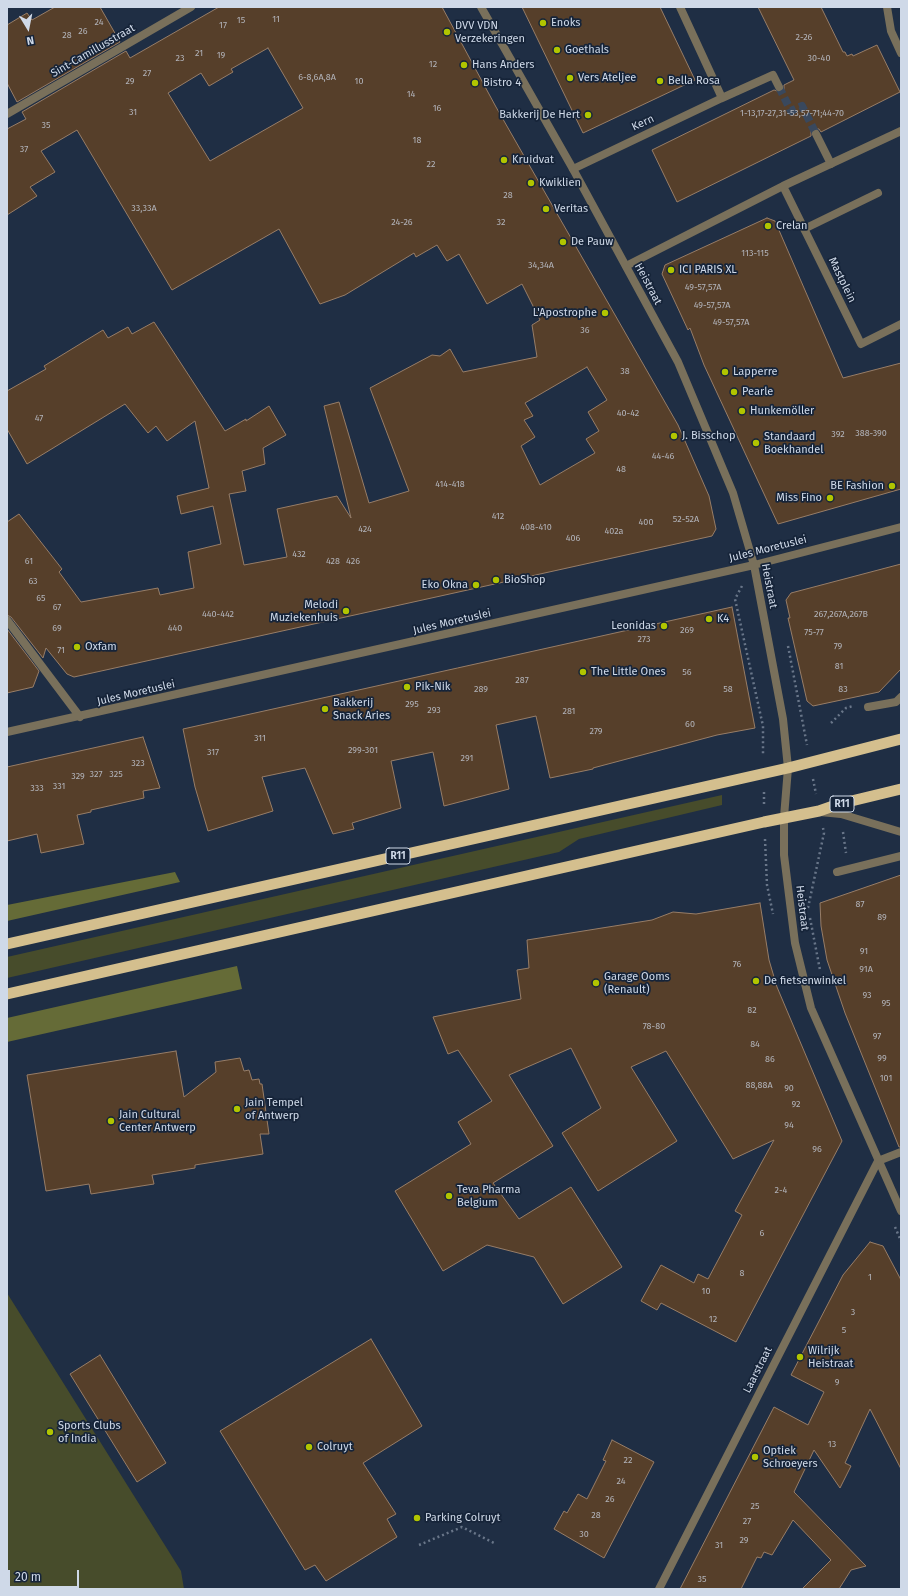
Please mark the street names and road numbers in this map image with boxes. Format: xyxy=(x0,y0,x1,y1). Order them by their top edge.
street label: Sint-Camillusstraat xyxy=(49,22,137,80)
street label: Kern xyxy=(630,112,656,134)
street label: Mastplein xyxy=(825,255,859,305)
street label: Heistraat xyxy=(632,261,664,307)
street label: Jules Moretuslei xyxy=(728,533,808,565)
street label: Heistraat xyxy=(758,562,780,610)
street label: Jules Moretuslei xyxy=(412,607,492,637)
street label: Jules Moretuslei xyxy=(96,678,176,708)
road number: R11 xyxy=(830,796,854,812)
road number: R11 xyxy=(386,848,410,864)
street label: Heistraat xyxy=(793,885,811,931)
street label: Laarstraat xyxy=(741,1345,775,1395)

